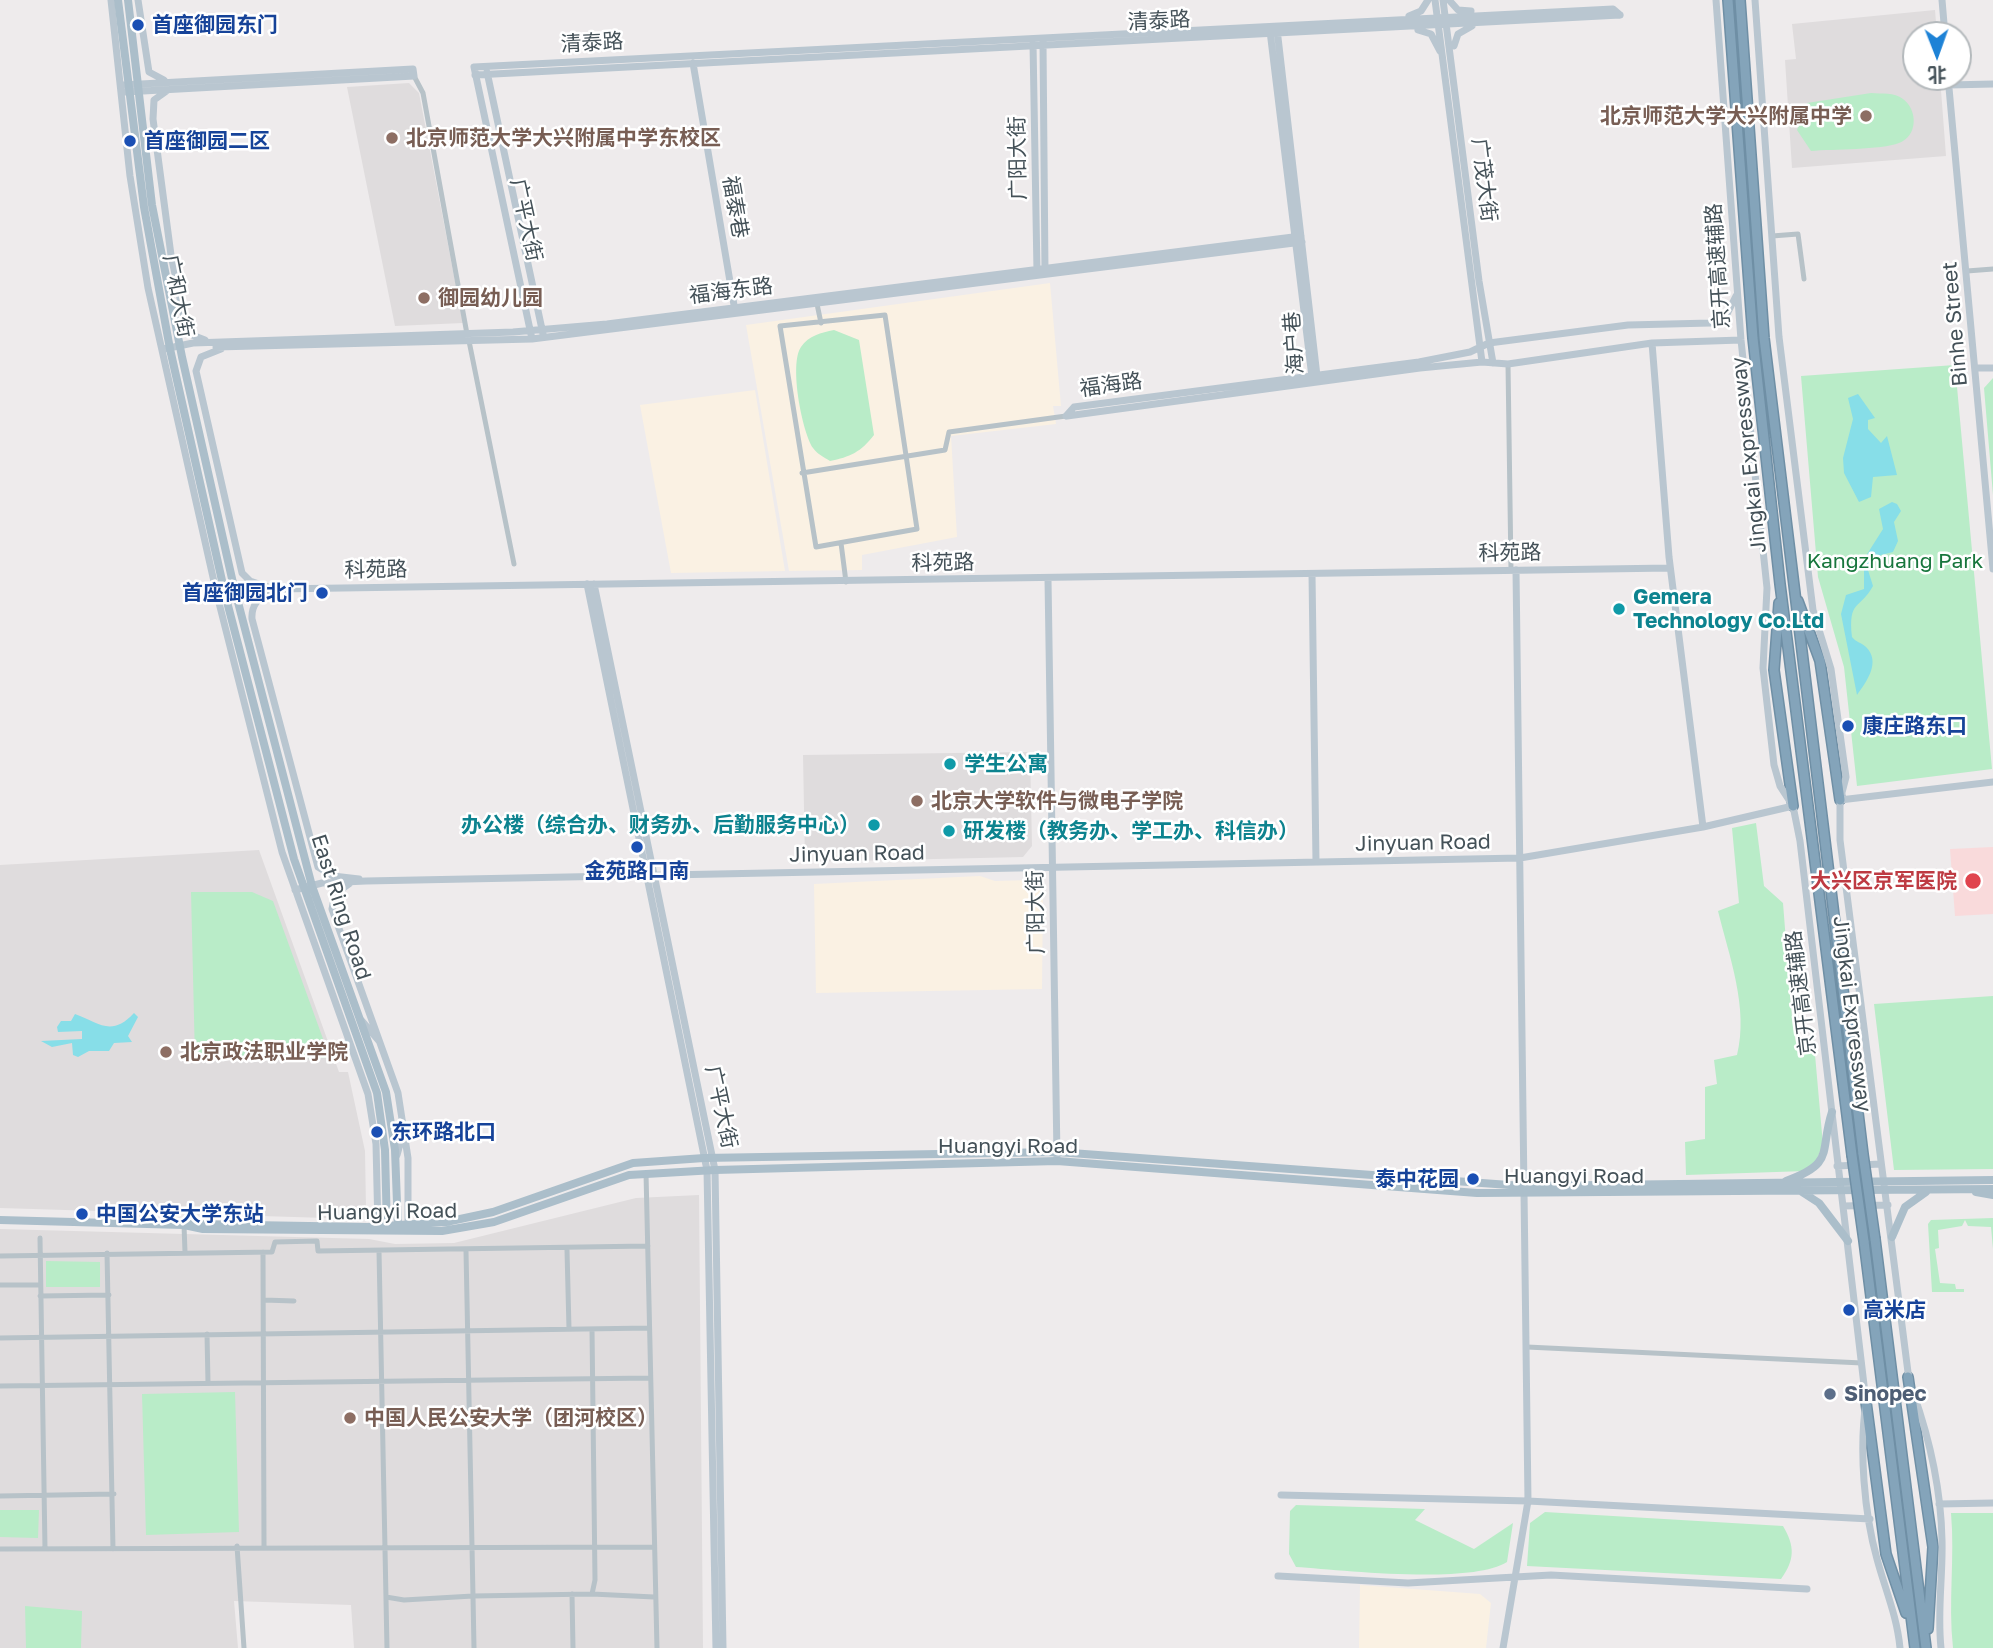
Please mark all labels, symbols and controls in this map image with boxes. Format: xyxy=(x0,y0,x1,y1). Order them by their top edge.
street label: 清泰路 xyxy=(1127,7,1191,35)
place label: 首座御园东门 xyxy=(152,12,278,38)
marker: 首座御园东门 xyxy=(130,17,146,33)
north arrow xyxy=(1902,21,1972,91)
street label: 清泰路 xyxy=(560,29,624,57)
text: 北 xyxy=(1928,64,1947,87)
place label: 北京师范大学大兴附属中学 xyxy=(1600,103,1852,129)
marker: 北京师范大学大兴附属中学 xyxy=(1858,108,1874,124)
street label: 广阳大街 xyxy=(1005,116,1031,200)
place label: 北京师范大学大兴附属中学东校区 xyxy=(406,125,721,151)
place label: 首座御园二区 xyxy=(144,128,270,154)
marker: 北京师范大学大兴附属中学东校区 xyxy=(384,130,400,146)
marker: 首座御园二区 xyxy=(122,133,138,149)
street label: 广茂大街 xyxy=(1466,137,1502,223)
street label: 福泰巷 xyxy=(717,174,753,240)
street label: 广平大街 xyxy=(505,176,547,264)
street label: 京开高速辅路 xyxy=(1701,202,1735,330)
street label: 广和大街 xyxy=(158,252,198,340)
street label: Binhe Street xyxy=(1937,261,1973,387)
street label: 福海东路 xyxy=(688,273,774,309)
place label: 御园幼儿园 xyxy=(438,285,543,311)
marker: 御园幼儿园 xyxy=(416,290,432,306)
street label: 海户巷 xyxy=(1279,311,1309,375)
street label: Jingkai Expressway xyxy=(1726,356,1772,554)
street label: 福海路 xyxy=(1078,368,1144,402)
street label: 科苑路 xyxy=(1478,540,1542,566)
park label: Kangzhuang Park xyxy=(1807,548,1983,574)
street label: 科苑路 xyxy=(911,550,975,576)
street label: 科苑路 xyxy=(344,557,408,583)
place label: 首座御园北门 xyxy=(182,580,308,606)
place label: Gemera Technology Co.Ltd xyxy=(1633,584,1824,634)
marker: 首座御园北门 xyxy=(314,585,330,601)
marker: Gemera Technology Co.Ltd xyxy=(1611,601,1627,617)
place label: 康庄路东口 xyxy=(1862,713,1967,739)
marker: 康庄路东口 xyxy=(1840,718,1856,734)
place label: 学生公寓 xyxy=(964,751,1048,777)
marker: 学生公寓 xyxy=(942,756,958,772)
place label: 北京大学软件与微电子学院 xyxy=(931,788,1183,814)
marker: 北京大学软件与微电子学院 xyxy=(909,793,925,809)
place label: 办公楼（综合办、财务办、后勤服务中心） xyxy=(461,812,860,838)
marker: 办公楼（综合办、财务办、后勤服务中心） xyxy=(866,817,882,833)
place label: 研发楼（教务办、学工办、科信办） xyxy=(963,818,1299,844)
marker: 研发楼（教务办、学工办、科信办） xyxy=(941,823,957,839)
street label: Jinyuan Road xyxy=(1355,829,1491,857)
street label: East Ring Road xyxy=(306,831,376,983)
marker: 金苑路口南 xyxy=(629,839,645,855)
street label: Jinyuan Road xyxy=(789,840,925,868)
place label: 金苑路口南 xyxy=(585,858,689,884)
place label: 大兴区京军医院 xyxy=(1810,868,1957,894)
street label: 广阳大街 xyxy=(1023,870,1049,954)
marker: 大兴区京军医院 xyxy=(1963,871,1983,891)
street label: Jingkai Expressway xyxy=(1827,915,1877,1113)
street label: 京开高速辅路 xyxy=(1781,929,1821,1057)
place label: 北京政法职业学院 xyxy=(180,1039,348,1065)
marker: 北京政法职业学院 xyxy=(158,1044,174,1060)
street label: 广平大街 xyxy=(700,1063,742,1151)
place label: 东环路北口 xyxy=(391,1119,496,1145)
marker: 东环路北口 xyxy=(369,1124,385,1140)
street label: Huangyi Road xyxy=(938,1133,1078,1159)
street label: Huangyi Road xyxy=(1504,1163,1644,1189)
place label: 泰中花园 xyxy=(1375,1166,1459,1192)
marker: 泰中花园 xyxy=(1465,1171,1481,1187)
street label: Huangyi Road xyxy=(317,1198,457,1226)
place label: 中国公安大学东站 xyxy=(96,1201,264,1227)
marker: 中国公安大学东站 xyxy=(74,1206,90,1222)
place label: 高米店 xyxy=(1863,1297,1926,1323)
marker: 高米店 xyxy=(1841,1302,1857,1318)
place label: Sinopec xyxy=(1844,1381,1927,1407)
marker: Sinopec xyxy=(1822,1386,1838,1402)
place label: 中国人民公安大学（团河校区） xyxy=(364,1405,658,1431)
marker: 中国人民公安大学（团河校区） xyxy=(342,1410,358,1426)

